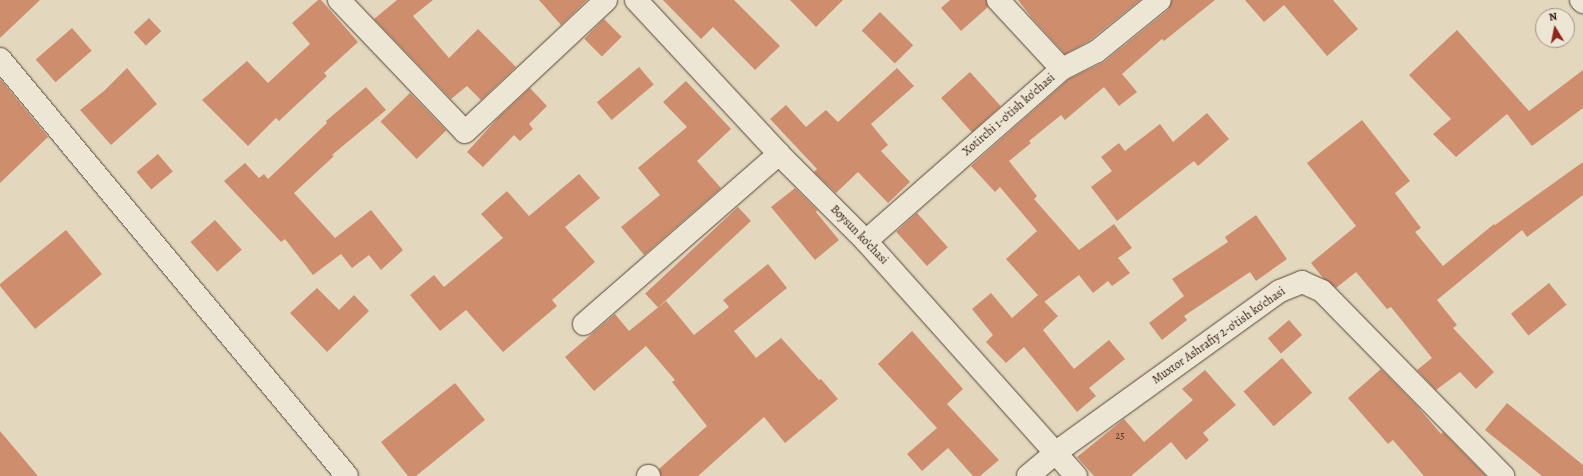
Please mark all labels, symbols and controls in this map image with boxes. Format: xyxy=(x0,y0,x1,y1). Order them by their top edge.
north arrow xyxy=(1535,8,1575,48)
text: N xyxy=(1548,9,1558,25)
street label: Xotirchi 1-o'tish ko'chasi xyxy=(960,71,1058,159)
street label: Boysun ko'chasi xyxy=(827,202,891,268)
street label: Muxtor Ashrafiy 2-o'tish ko'chasi xyxy=(1150,284,1288,388)
house number: 25 xyxy=(1115,430,1125,442)

